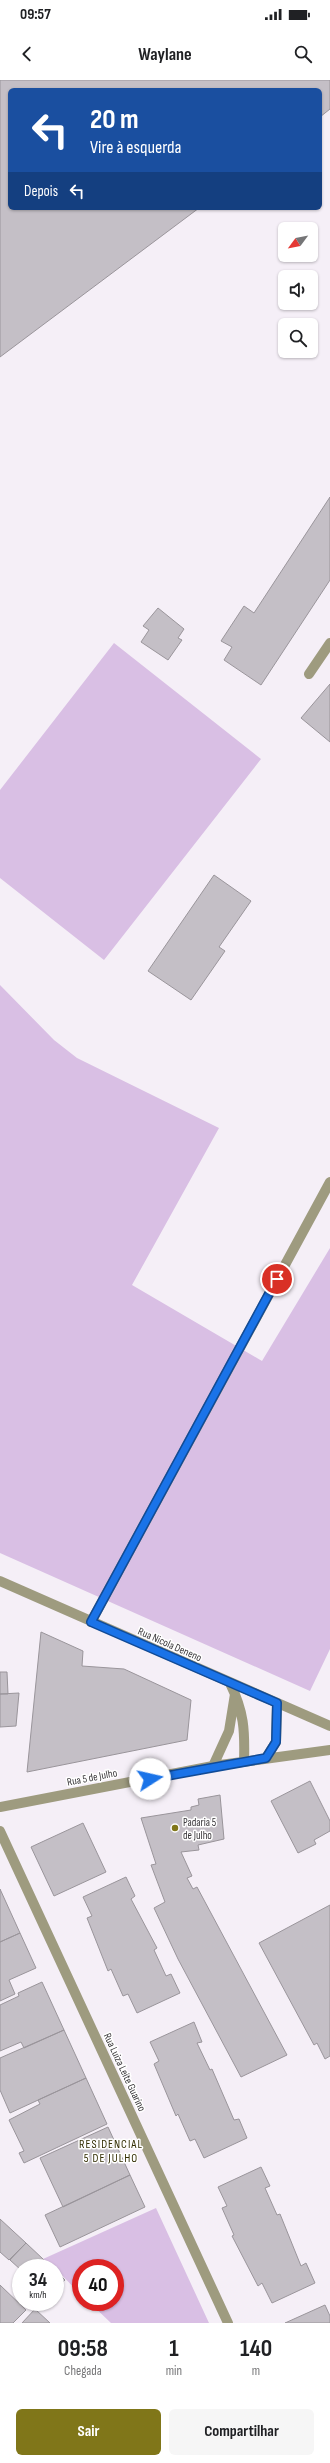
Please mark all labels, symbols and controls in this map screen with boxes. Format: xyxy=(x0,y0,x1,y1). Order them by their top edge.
text: 09:57 xyxy=(20,5,51,24)
icon: back xyxy=(16,43,38,65)
icon: search xyxy=(292,43,314,65)
text: Waylane xyxy=(138,44,192,65)
text: 20 m xyxy=(90,103,139,136)
icon: left xyxy=(24,104,76,156)
text: Vire à esquerda xyxy=(90,137,181,158)
icon: left xyxy=(66,180,88,202)
text: Depois xyxy=(24,182,58,201)
north arrow xyxy=(278,222,318,262)
map controls xyxy=(278,222,318,358)
button: sound xyxy=(278,270,318,310)
button: search xyxy=(278,318,318,358)
pin xyxy=(260,1262,294,1296)
icon: arrive xyxy=(266,1268,288,1290)
street label: Rua Nicola Deneno xyxy=(136,1625,204,1665)
position arrow xyxy=(129,1758,171,1800)
street label: Rua 5 de Julho xyxy=(66,1766,119,1789)
place label: Padaria 5 de Julho xyxy=(183,1816,216,1842)
marker: Padaria 5 de Julho xyxy=(170,1823,180,1833)
street label: Rua Luiza Leite Guarino xyxy=(101,2031,149,2114)
district label: RESIDENCIAL 5 DE JULHO xyxy=(79,2137,143,2166)
speed limit sign: 40 xyxy=(72,2259,124,2311)
text: 34 xyxy=(29,2268,47,2292)
text: km/h xyxy=(29,2289,47,2301)
text: 09:58 xyxy=(58,2334,108,2363)
text: 1 xyxy=(169,2334,179,2363)
text: 140 xyxy=(240,2334,272,2363)
text: Chegada xyxy=(64,2363,102,2379)
text: min xyxy=(166,2363,182,2379)
text: m xyxy=(252,2363,260,2379)
button: Sair xyxy=(16,2409,161,2455)
button: Compartilhar xyxy=(169,2409,314,2455)

